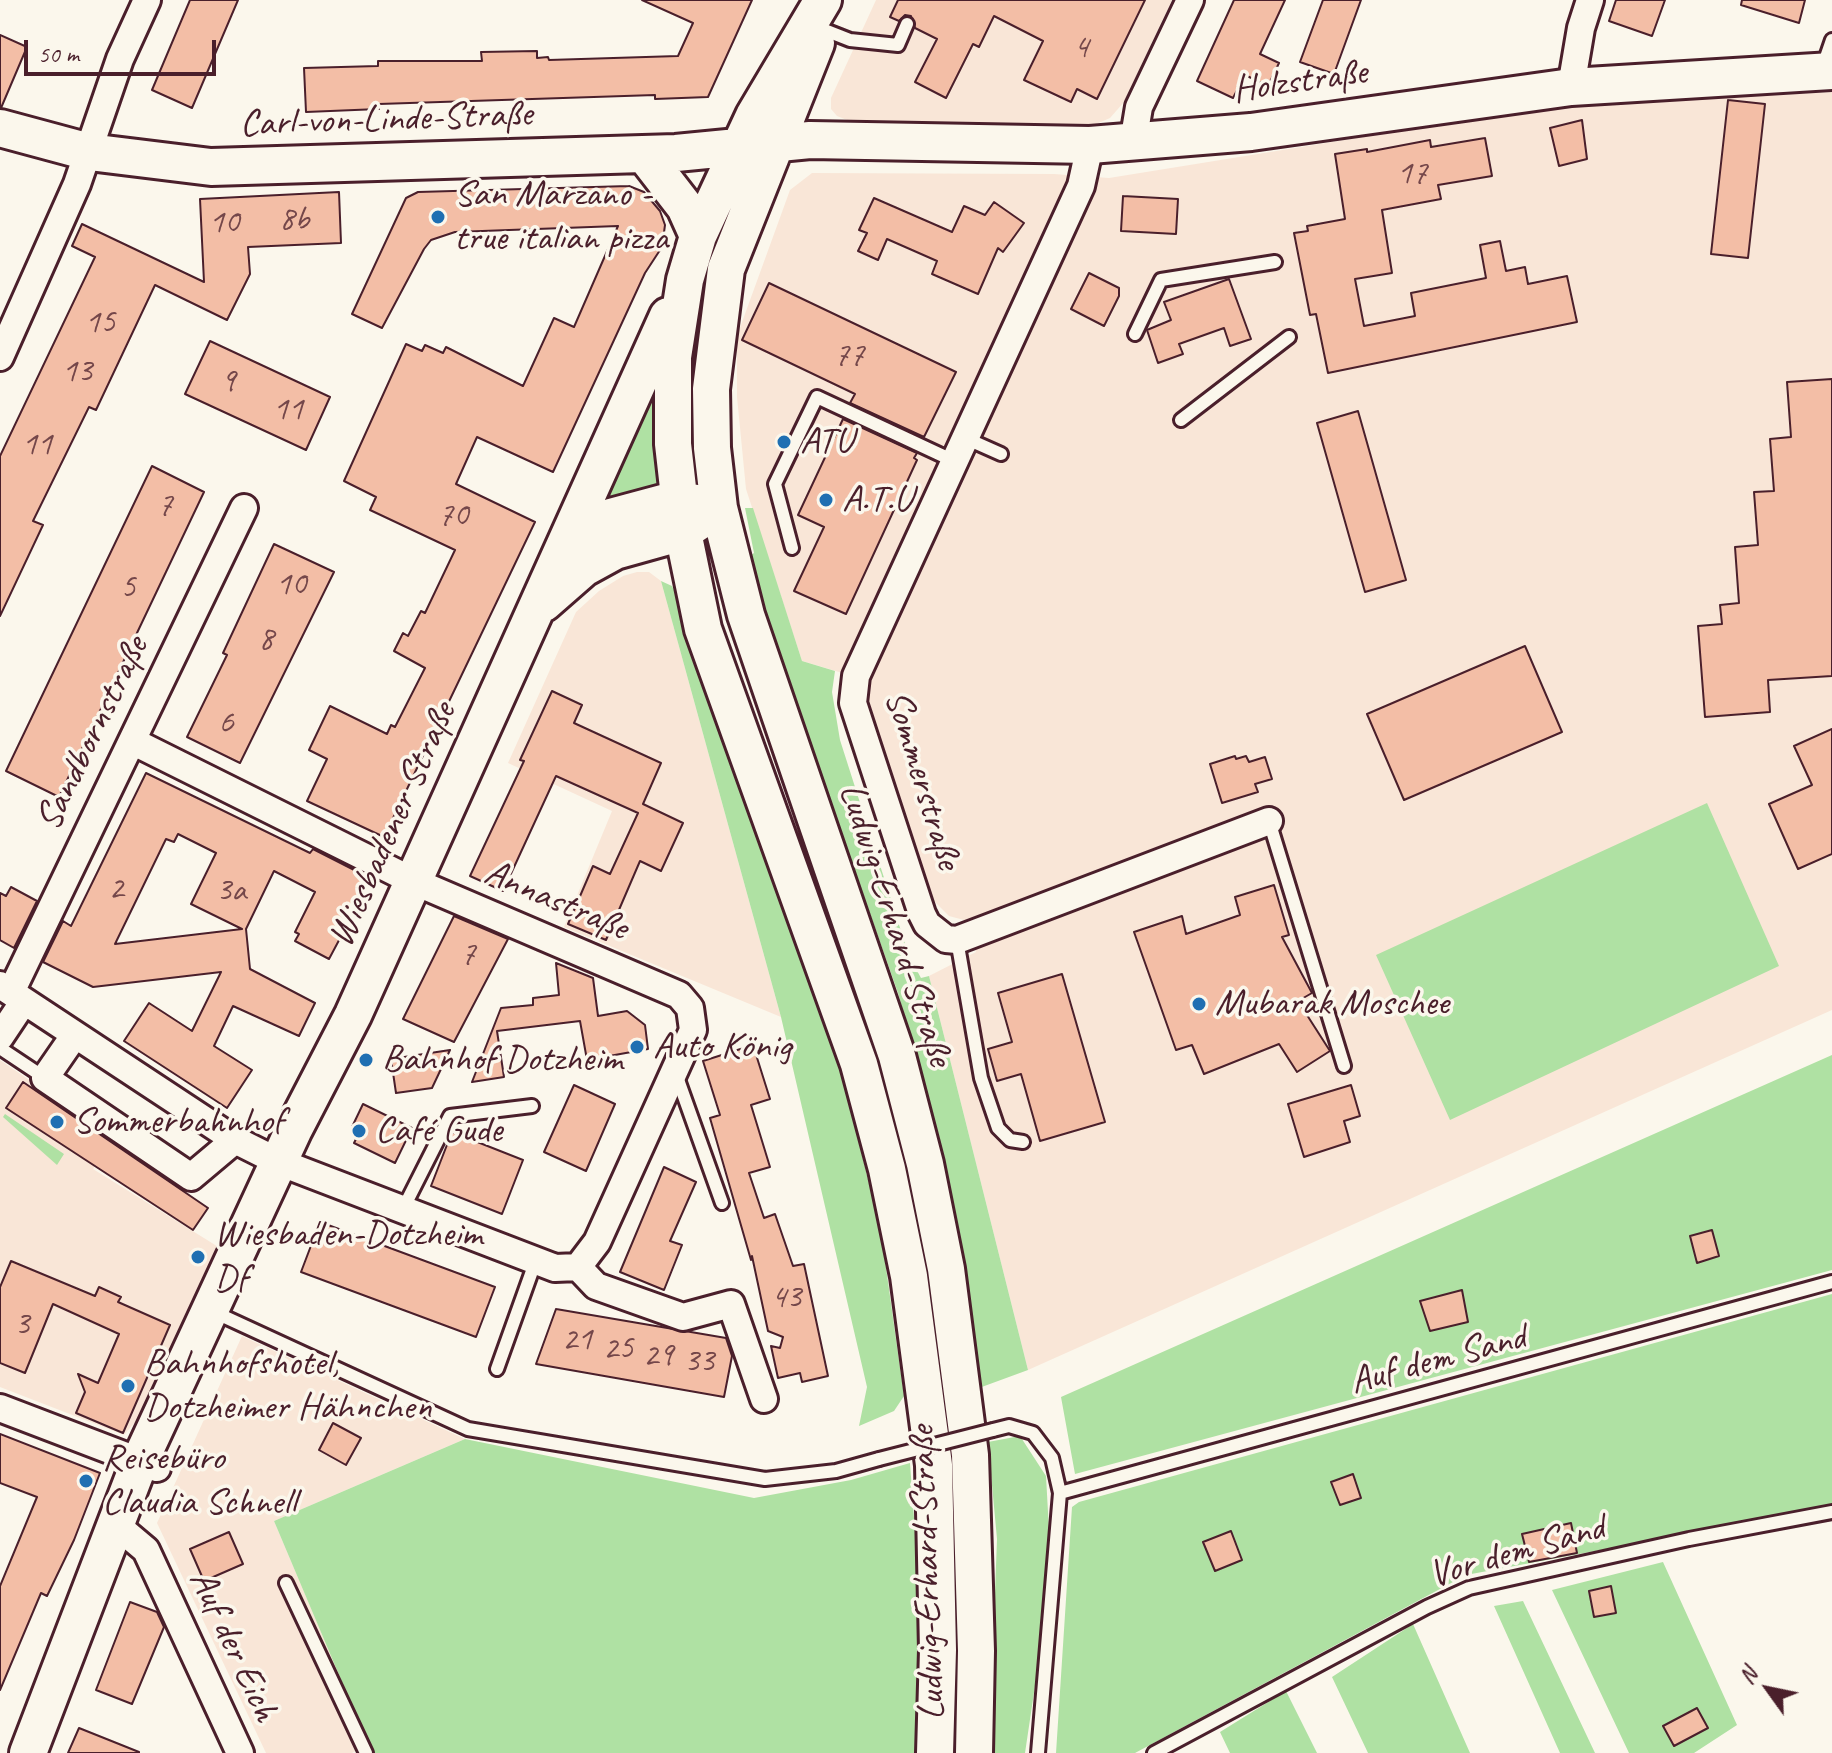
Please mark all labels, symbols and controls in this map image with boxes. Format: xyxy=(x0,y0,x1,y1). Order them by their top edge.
scale bar xyxy=(28,24,220,74)
house number: 4 xyxy=(1073,28,1089,68)
text: 50 m xyxy=(38,39,79,69)
street label: Holzstraße xyxy=(1230,50,1370,114)
street label: Carl-von-Linde-Straße xyxy=(239,92,533,148)
house number: 17 xyxy=(1397,154,1427,194)
place label: San Marzano - true italian pizza xyxy=(454,172,668,262)
house number: 8b xyxy=(279,200,309,240)
house number: 10 xyxy=(209,203,239,243)
marker: San Marzano - true italian pizza xyxy=(429,208,447,226)
house number: 15 xyxy=(85,303,115,343)
house number: 77 xyxy=(834,336,864,376)
house number: 13 xyxy=(62,352,92,392)
house number: 9 xyxy=(220,362,236,402)
house number: 11 xyxy=(273,390,303,430)
place label: ATU xyxy=(800,419,853,465)
house number: 11 xyxy=(22,425,52,465)
marker: ATU xyxy=(775,433,793,451)
place label: A.T.U xyxy=(842,477,912,523)
house number: 7 xyxy=(157,486,173,526)
marker: A.T.U xyxy=(817,491,835,509)
house number: 70 xyxy=(438,496,468,536)
house number: 10 xyxy=(276,565,306,605)
house number: 5 xyxy=(120,568,136,608)
house number: 8 xyxy=(258,620,274,660)
street label: Sandbornstraße xyxy=(27,630,159,838)
street label: Sommerstraße xyxy=(873,685,971,875)
street label: Wiesbadener Straße xyxy=(319,696,467,954)
house number: 6 xyxy=(218,703,234,743)
street label: Ludwig-Erhard-Straße xyxy=(828,778,962,1072)
street label: Annastraße xyxy=(477,850,635,952)
house number: 2 xyxy=(108,869,124,909)
house number: 3a xyxy=(216,871,246,911)
house number: 7 xyxy=(460,935,476,975)
place label: Mubarak Moschee xyxy=(1215,981,1449,1027)
marker: Mubarak Moschee xyxy=(1190,995,1208,1013)
place label: Auto König xyxy=(653,1024,791,1070)
place label: Bahnhof Dotzheim xyxy=(382,1037,622,1083)
marker: Auto König xyxy=(628,1038,646,1056)
marker: Bahnhof Dotzheim xyxy=(357,1051,375,1069)
place label: Sommerbahnhof xyxy=(73,1099,284,1145)
place label: Café Gude xyxy=(375,1108,502,1154)
marker: Sommerbahnhof xyxy=(48,1113,66,1131)
marker: Café Gude xyxy=(350,1122,368,1140)
place label: Wiesbaden-Dotzheim Df xyxy=(214,1212,482,1302)
marker: Wiesbaden-Dotzheim Df xyxy=(189,1248,207,1266)
house number: 43 xyxy=(771,1278,801,1318)
house number: 3 xyxy=(14,1305,30,1345)
street label: Auf dem Sand xyxy=(1345,1315,1531,1405)
house number: 21 xyxy=(562,1320,592,1360)
house number: 25 xyxy=(603,1329,633,1369)
house number: 29 xyxy=(643,1336,673,1376)
place label: Bahnhofshotel, Dotzheimer Hähnchen xyxy=(144,1341,432,1430)
house number: 33 xyxy=(684,1342,714,1382)
marker: Bahnhofshotel, Dotzheimer Hähnchen xyxy=(119,1377,137,1395)
street label: Ludwig-Erhard-Straße xyxy=(900,1425,956,1721)
place label: Reisebüro Claudia Schnell xyxy=(102,1436,296,1526)
marker: Reisebüro Claudia Schnell xyxy=(77,1472,95,1490)
street label: Vor dem Sand xyxy=(1424,1505,1610,1599)
street label: Auf der Eich xyxy=(178,1563,288,1729)
north arrow xyxy=(1728,1649,1808,1729)
text: N xyxy=(1732,1663,1763,1689)

